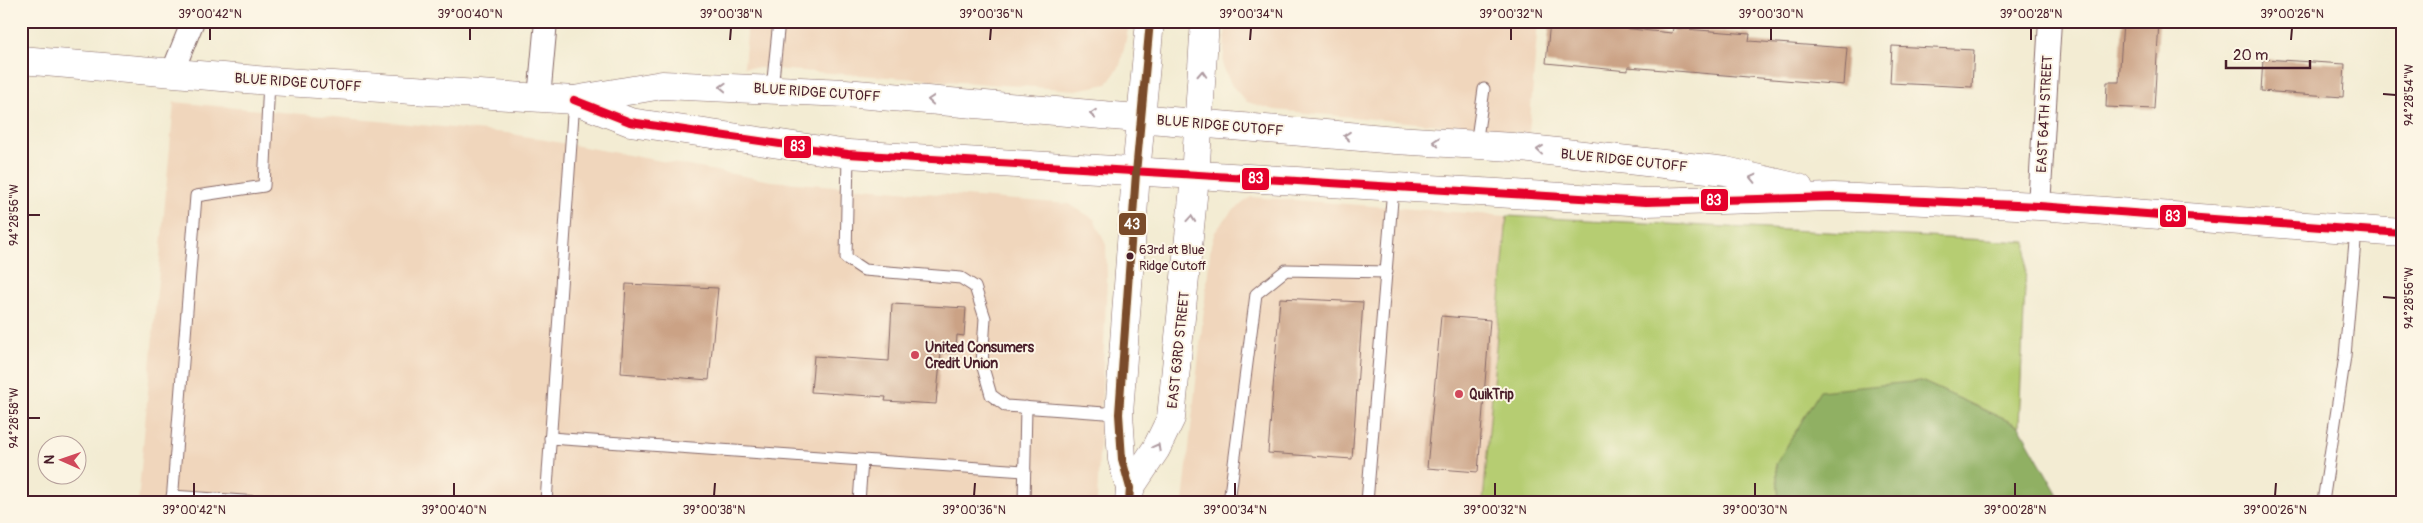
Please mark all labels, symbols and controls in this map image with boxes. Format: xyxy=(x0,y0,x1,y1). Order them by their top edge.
text: 39°00'42"N xyxy=(178,7,242,22)
text: 39°00'40"N xyxy=(437,7,503,22)
text: 39°00'38"N xyxy=(700,7,762,22)
text: 39°00'36"N xyxy=(959,7,1023,22)
text: 39°00'34"N xyxy=(1219,7,1283,22)
text: 39°00'32"N xyxy=(1479,7,1543,22)
text: 39°00'30"N xyxy=(1739,7,1803,22)
text: 39°00'28"N xyxy=(2000,7,2062,22)
text: 39°00'26"N xyxy=(2260,7,2324,22)
scale bar xyxy=(2226,38,2309,70)
text: 20 m xyxy=(2233,46,2268,65)
street label: EAST 64TH STREET xyxy=(2033,55,2056,173)
text: 94°28'54"W xyxy=(2402,64,2417,126)
street label: BLUE RIDGE CUTOFF xyxy=(234,70,362,95)
one-way arrow xyxy=(1196,70,1207,78)
street label: BLUE RIDGE CUTOFF xyxy=(753,80,881,105)
one-way arrow xyxy=(719,81,727,92)
one-way arrow xyxy=(927,95,935,106)
one-way arrow xyxy=(1089,109,1097,120)
street label: BLUE RIDGE CUTOFF xyxy=(1156,111,1284,140)
one-way arrow xyxy=(1343,130,1351,141)
line badge: 83 xyxy=(783,135,812,159)
one-way arrow xyxy=(1432,137,1440,148)
text: 83 xyxy=(791,138,806,155)
one-way arrow xyxy=(1535,145,1543,156)
street label: BLUE RIDGE CUTOFF xyxy=(1560,145,1688,176)
line badge: 83 xyxy=(1241,167,1270,191)
text: 83 xyxy=(1249,170,1264,187)
one-way arrow xyxy=(1748,173,1757,184)
text: 94°28'56"W xyxy=(7,184,22,246)
line badge: 83 xyxy=(1700,188,1729,212)
text: 83 xyxy=(1707,192,1722,209)
line badge: 83 xyxy=(2159,204,2187,228)
text: 83 xyxy=(2166,208,2181,225)
line badge: 43 xyxy=(1118,212,1147,236)
one-way arrow xyxy=(1186,215,1197,223)
text: 43 xyxy=(1124,216,1140,233)
place label: 63rd at Blue Ridge Cutoff xyxy=(1139,242,1207,274)
marker: 63rd at Blue Ridge Cutoff xyxy=(1125,251,1135,261)
text: 94°28'56"W xyxy=(2402,267,2417,329)
street label: EAST 63RD STREET xyxy=(1164,290,1193,409)
place label: United Consumers Credit Union xyxy=(925,339,1035,372)
marker: United Consumers Credit Union xyxy=(909,349,921,361)
place label: QuikTrip xyxy=(1469,386,1514,403)
text: 94°28'58"W xyxy=(7,387,22,449)
marker: QuikTrip xyxy=(1453,388,1465,400)
north arrow xyxy=(38,436,88,486)
one-way arrow xyxy=(1150,443,1160,452)
text: N xyxy=(41,455,58,465)
text: 39°00'42"N xyxy=(162,503,226,518)
text: 39°00'40"N xyxy=(421,503,487,518)
text: 39°00'38"N xyxy=(683,503,745,518)
text: 39°00'36"N xyxy=(942,503,1006,518)
text: 39°00'34"N xyxy=(1203,503,1267,518)
text: 39°00'32"N xyxy=(1463,503,1527,518)
text: 39°00'30"N xyxy=(1723,503,1787,518)
text: 39°00'28"N xyxy=(1984,503,2046,518)
text: 39°00'26"N xyxy=(2243,503,2307,518)

